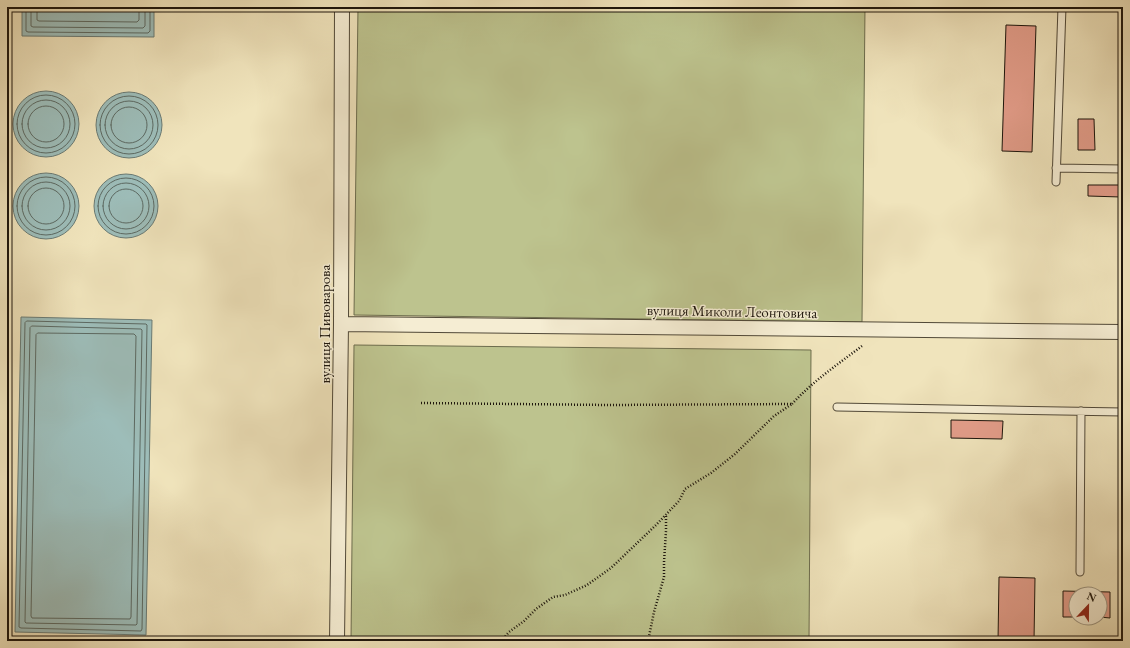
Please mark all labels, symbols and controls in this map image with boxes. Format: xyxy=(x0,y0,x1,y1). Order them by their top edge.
street label: вулиця Пивоварова xyxy=(315,265,334,383)
street label: вулиця Миколи Леонтовича xyxy=(647,300,817,322)
north arrow xyxy=(1068,586,1108,626)
text: N xyxy=(1085,589,1099,605)

